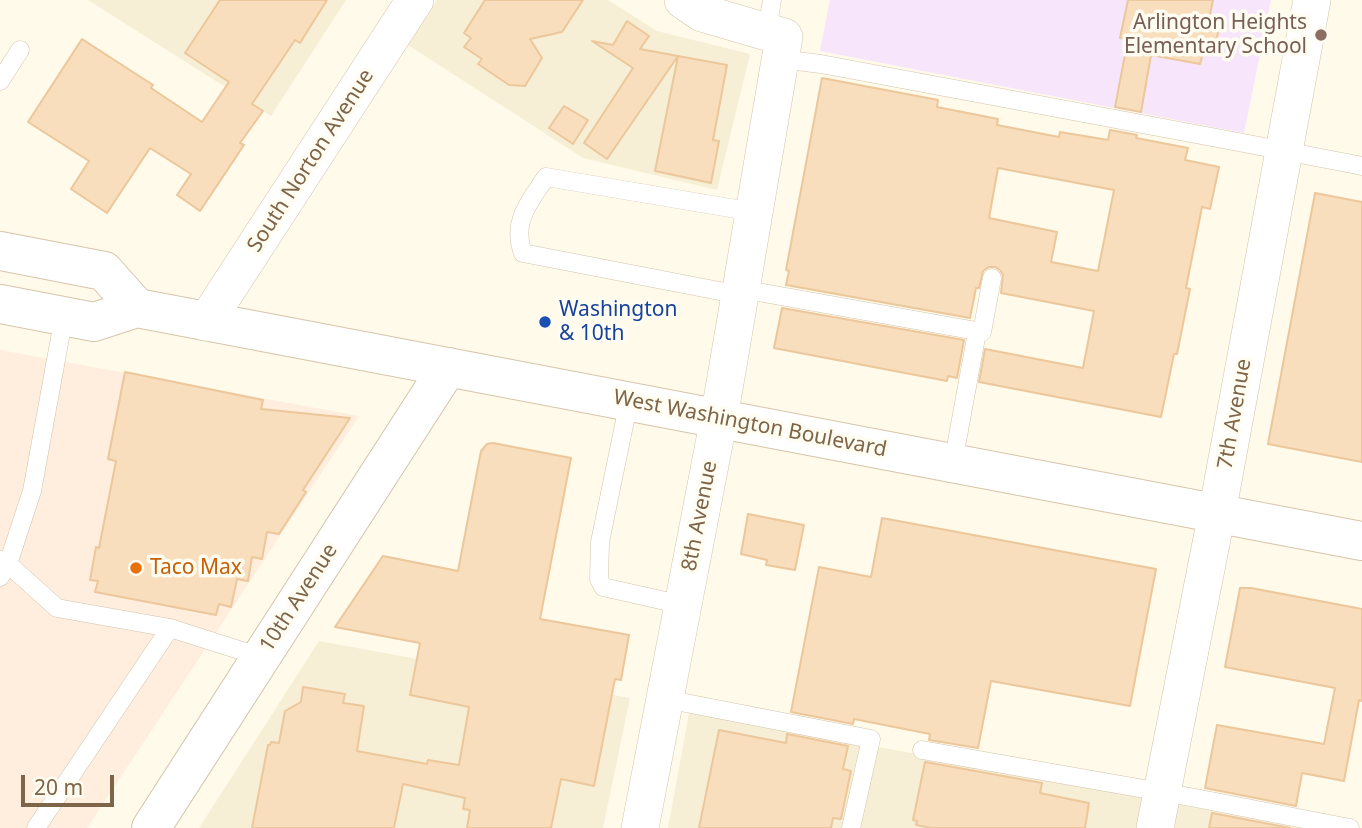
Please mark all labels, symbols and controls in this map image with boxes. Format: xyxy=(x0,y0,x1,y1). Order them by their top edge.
place label: Arlington Heights Elementary School xyxy=(1124,10,1307,60)
marker: Arlington Heights Elementary School xyxy=(1313,27,1329,43)
street label: South Norton Avenue xyxy=(242,65,380,257)
place label: Washington & 10th xyxy=(559,297,678,347)
marker: Washington & 10th xyxy=(537,314,553,330)
street label: 7th Avenue xyxy=(1213,357,1257,471)
street label: West Washington Boulevard xyxy=(611,385,889,463)
street label: 8th Avenue xyxy=(677,459,723,573)
street label: 10th Avenue xyxy=(255,539,343,657)
place label: Taco Max xyxy=(150,555,242,581)
marker: Taco Max xyxy=(128,560,144,576)
scale bar xyxy=(24,762,117,806)
text: 20 m xyxy=(34,773,83,801)

